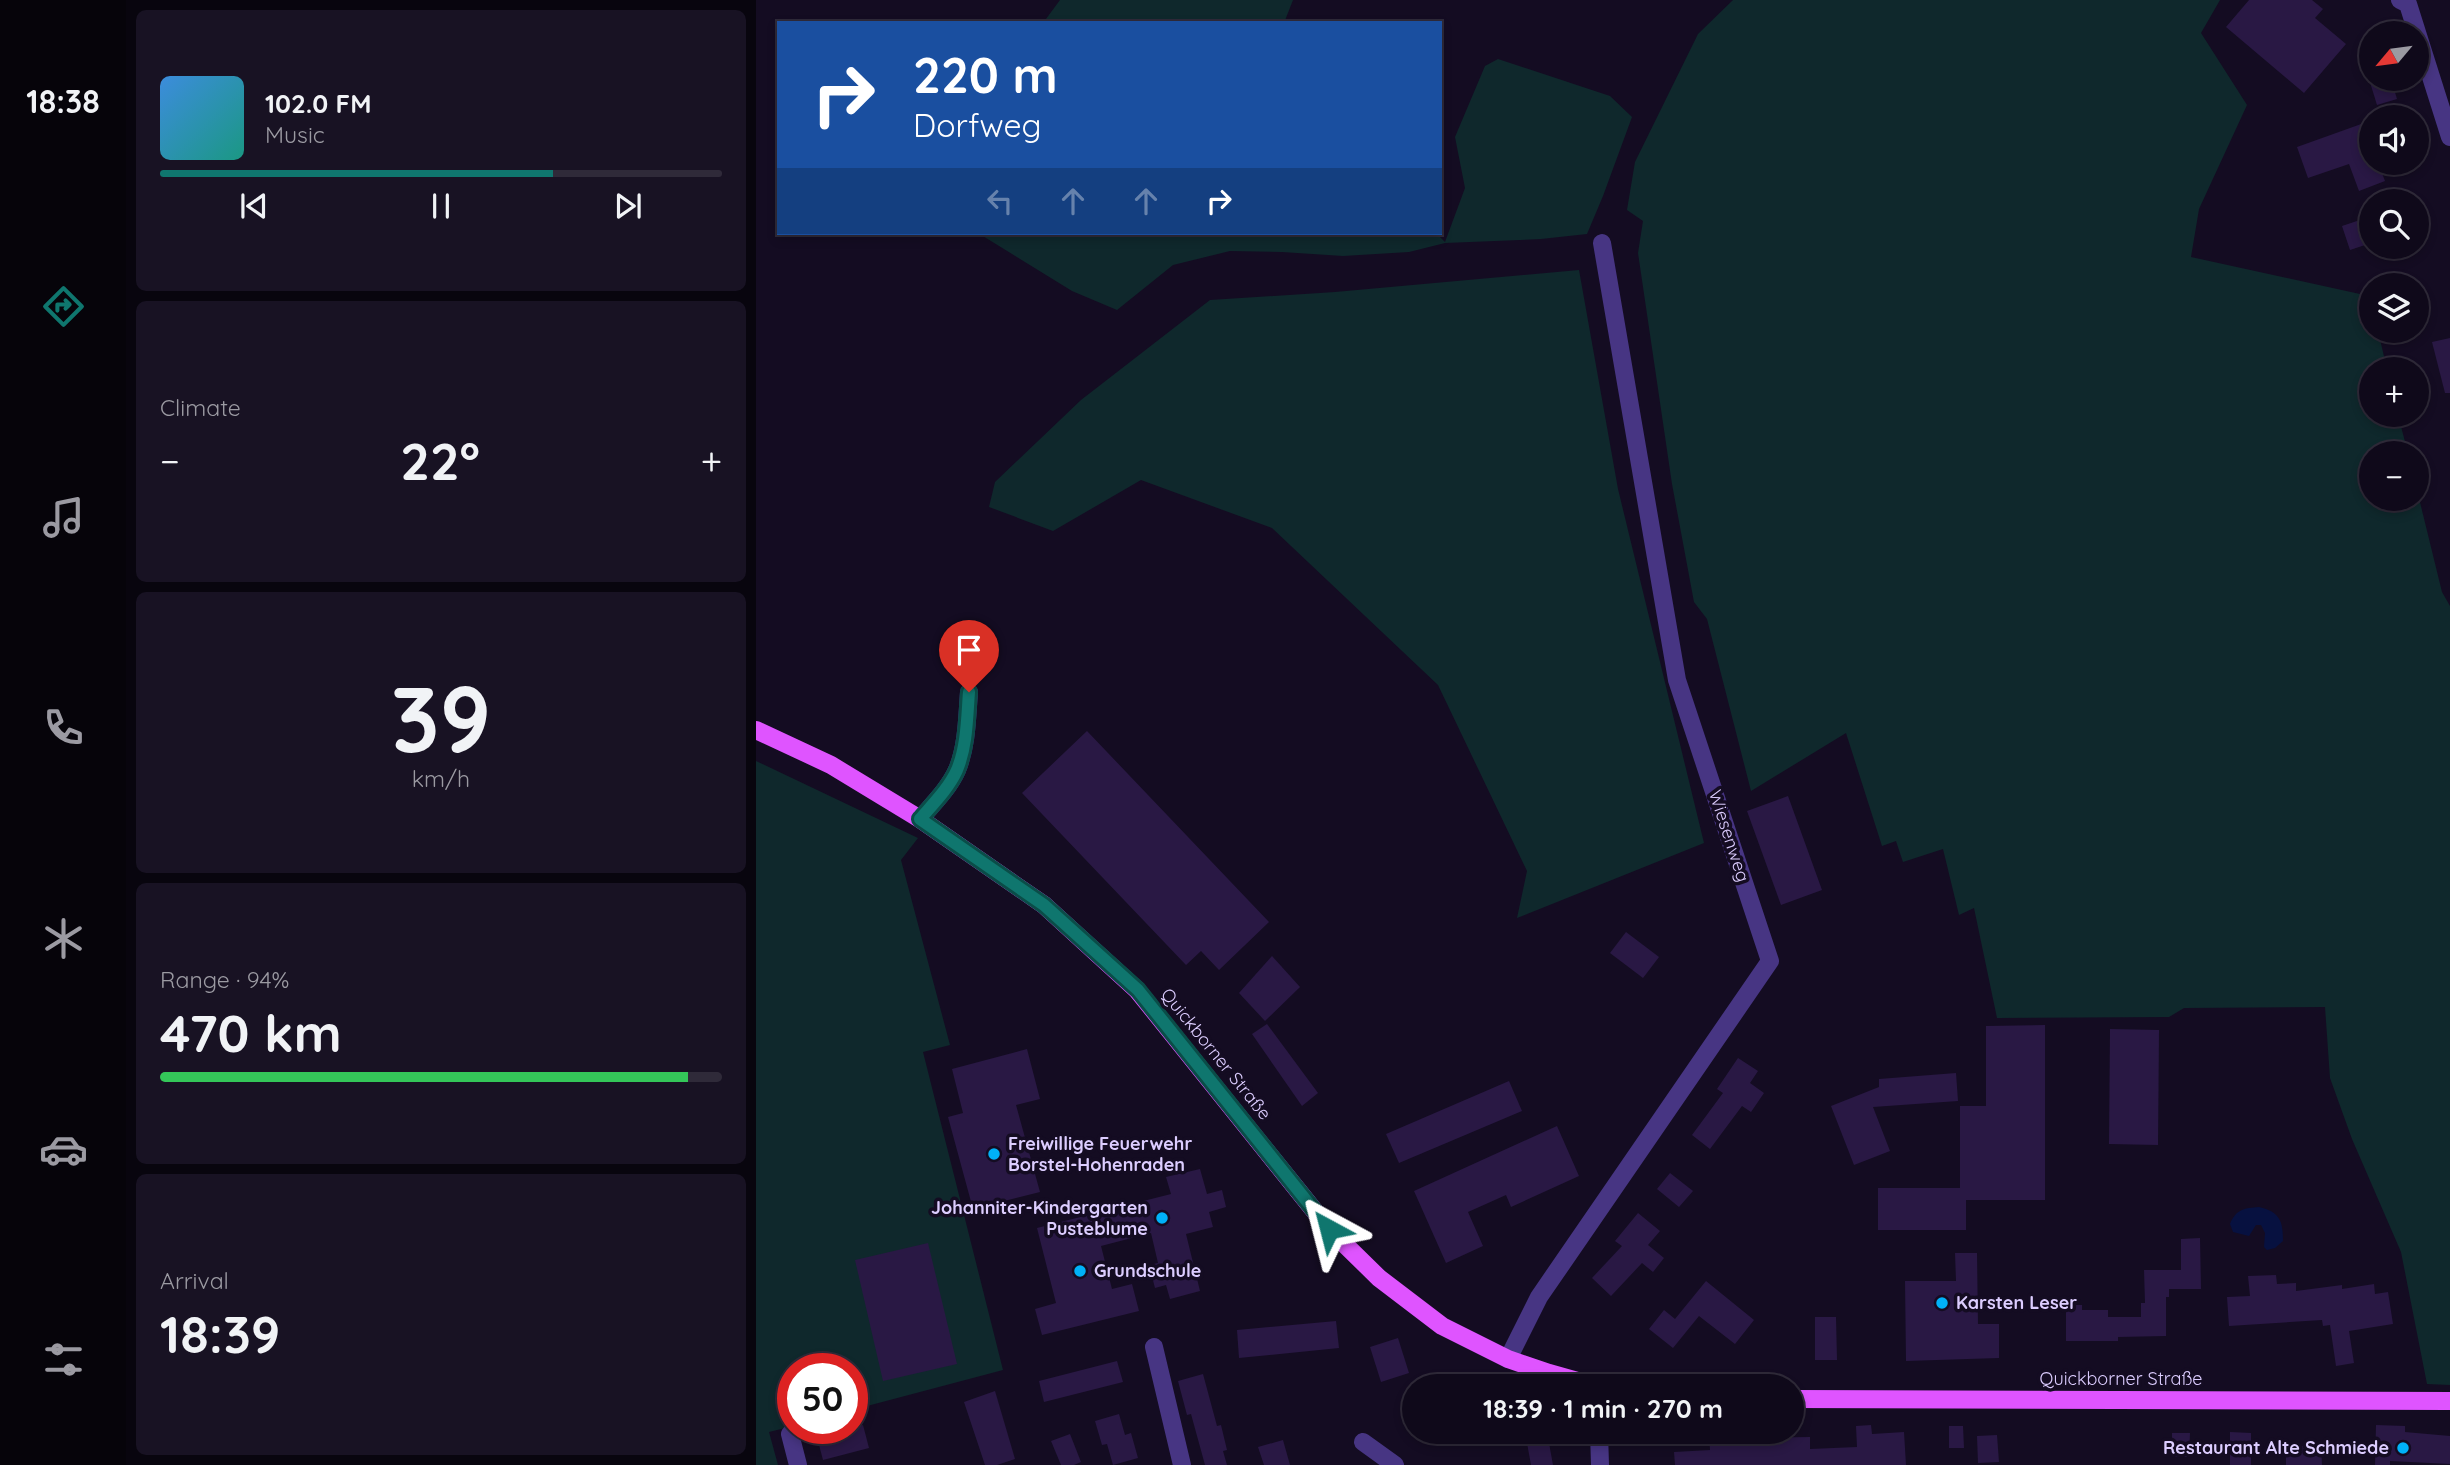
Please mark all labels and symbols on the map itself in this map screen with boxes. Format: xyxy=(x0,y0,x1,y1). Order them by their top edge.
north arrow xyxy=(2359,21,2429,91)
pin xyxy=(939,620,999,692)
street label: Wiesenweg xyxy=(1704,787,1755,885)
street label: Quickborner Straße xyxy=(1156,983,1277,1124)
place label: Freiwillige Feuerwehr Borstel-Hohenraden xyxy=(1008,1132,1192,1176)
marker: Freiwillige Feuerwehr Borstel-Hohenraden xyxy=(986,1146,1002,1162)
position arrow xyxy=(1292,1192,1366,1266)
place label: Johanniter-Kindergarten Pusteblume xyxy=(931,1196,1148,1240)
marker: Johanniter-Kindergarten Pusteblume xyxy=(1154,1210,1170,1226)
place label: Grundschule xyxy=(1094,1259,1201,1282)
marker: Grundschule xyxy=(1072,1263,1088,1279)
place label: Karsten Leser xyxy=(1956,1291,2077,1314)
marker: Karsten Leser xyxy=(1934,1295,1950,1311)
speed limit sign: 50 xyxy=(777,1353,868,1444)
street label: Quickborner Straße xyxy=(2040,1367,2202,1390)
place label: Restaurant Alte Schmiede xyxy=(2163,1436,2389,1459)
marker: Restaurant Alte Schmiede xyxy=(2395,1440,2411,1456)

